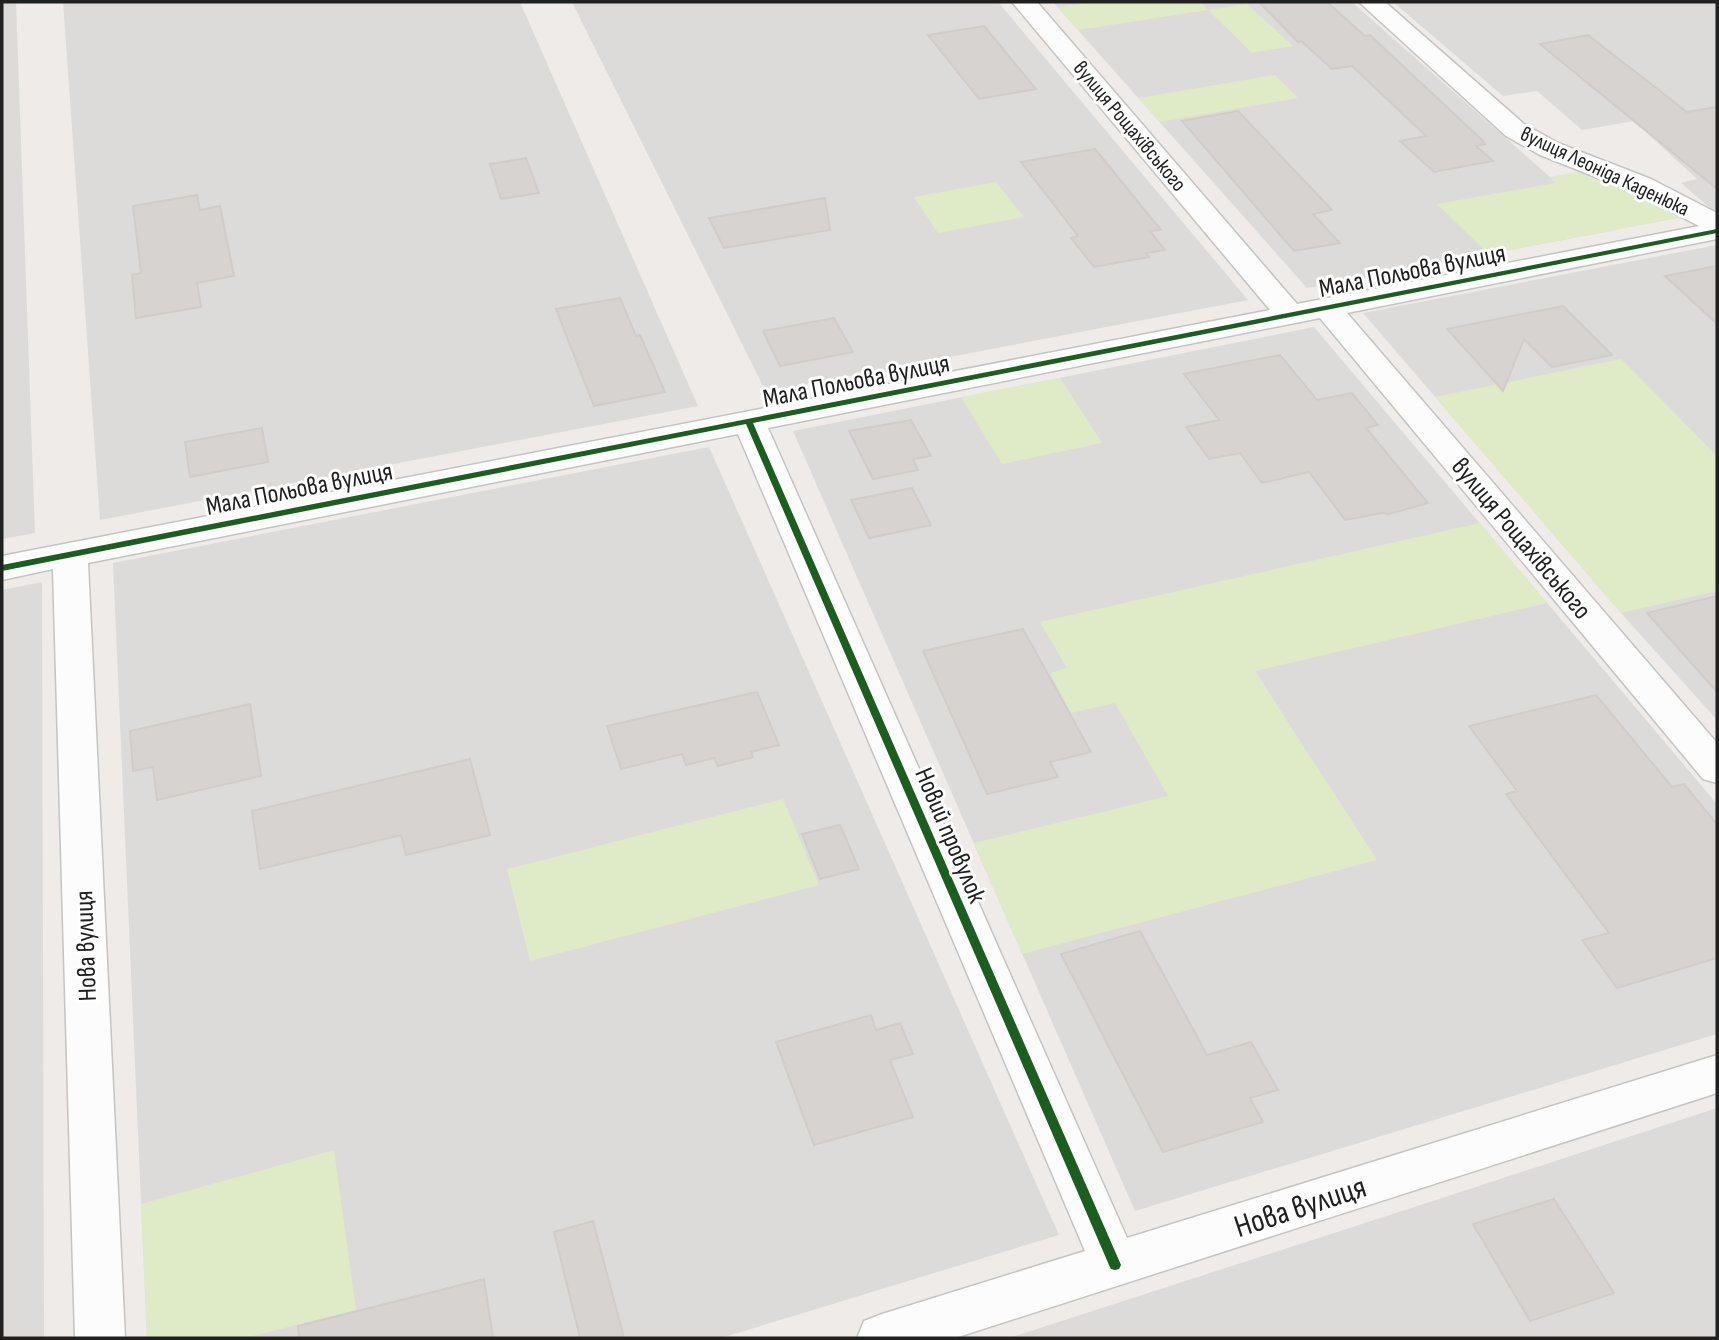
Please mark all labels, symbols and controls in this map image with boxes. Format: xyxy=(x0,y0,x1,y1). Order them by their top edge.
street label: вулиця Рощахівського xyxy=(1068,56,1191,197)
street label: вулиця Леоніда Каденюка xyxy=(1516,121,1693,222)
street label: Мала Польова вулиця xyxy=(1316,238,1508,305)
street label: Мала Польова вулиця xyxy=(760,348,952,415)
street label: вулиця Рощахівського xyxy=(1444,452,1597,626)
street label: Мала Польова вулиця xyxy=(203,456,395,523)
street label: Новий провулок xyxy=(907,763,992,908)
street label: Нова вулиця xyxy=(69,890,104,1002)
street label: Нова вулиця xyxy=(1230,1168,1371,1247)

